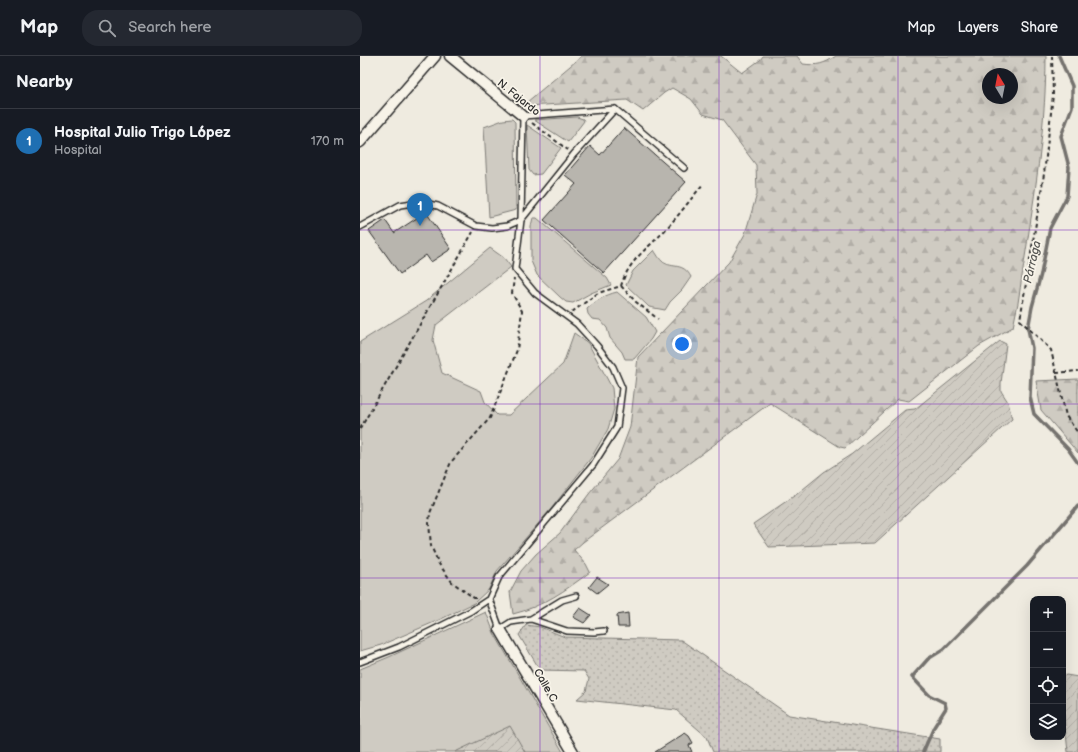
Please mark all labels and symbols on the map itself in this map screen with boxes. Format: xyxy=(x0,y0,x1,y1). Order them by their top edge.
north arrow xyxy=(982,68,1018,104)
street label: N. Fajardo xyxy=(495,76,543,118)
pin: 1 xyxy=(407,193,433,226)
water label: Párraga xyxy=(1020,239,1045,285)
your location xyxy=(672,334,692,354)
street label: Calle C xyxy=(531,666,560,704)

